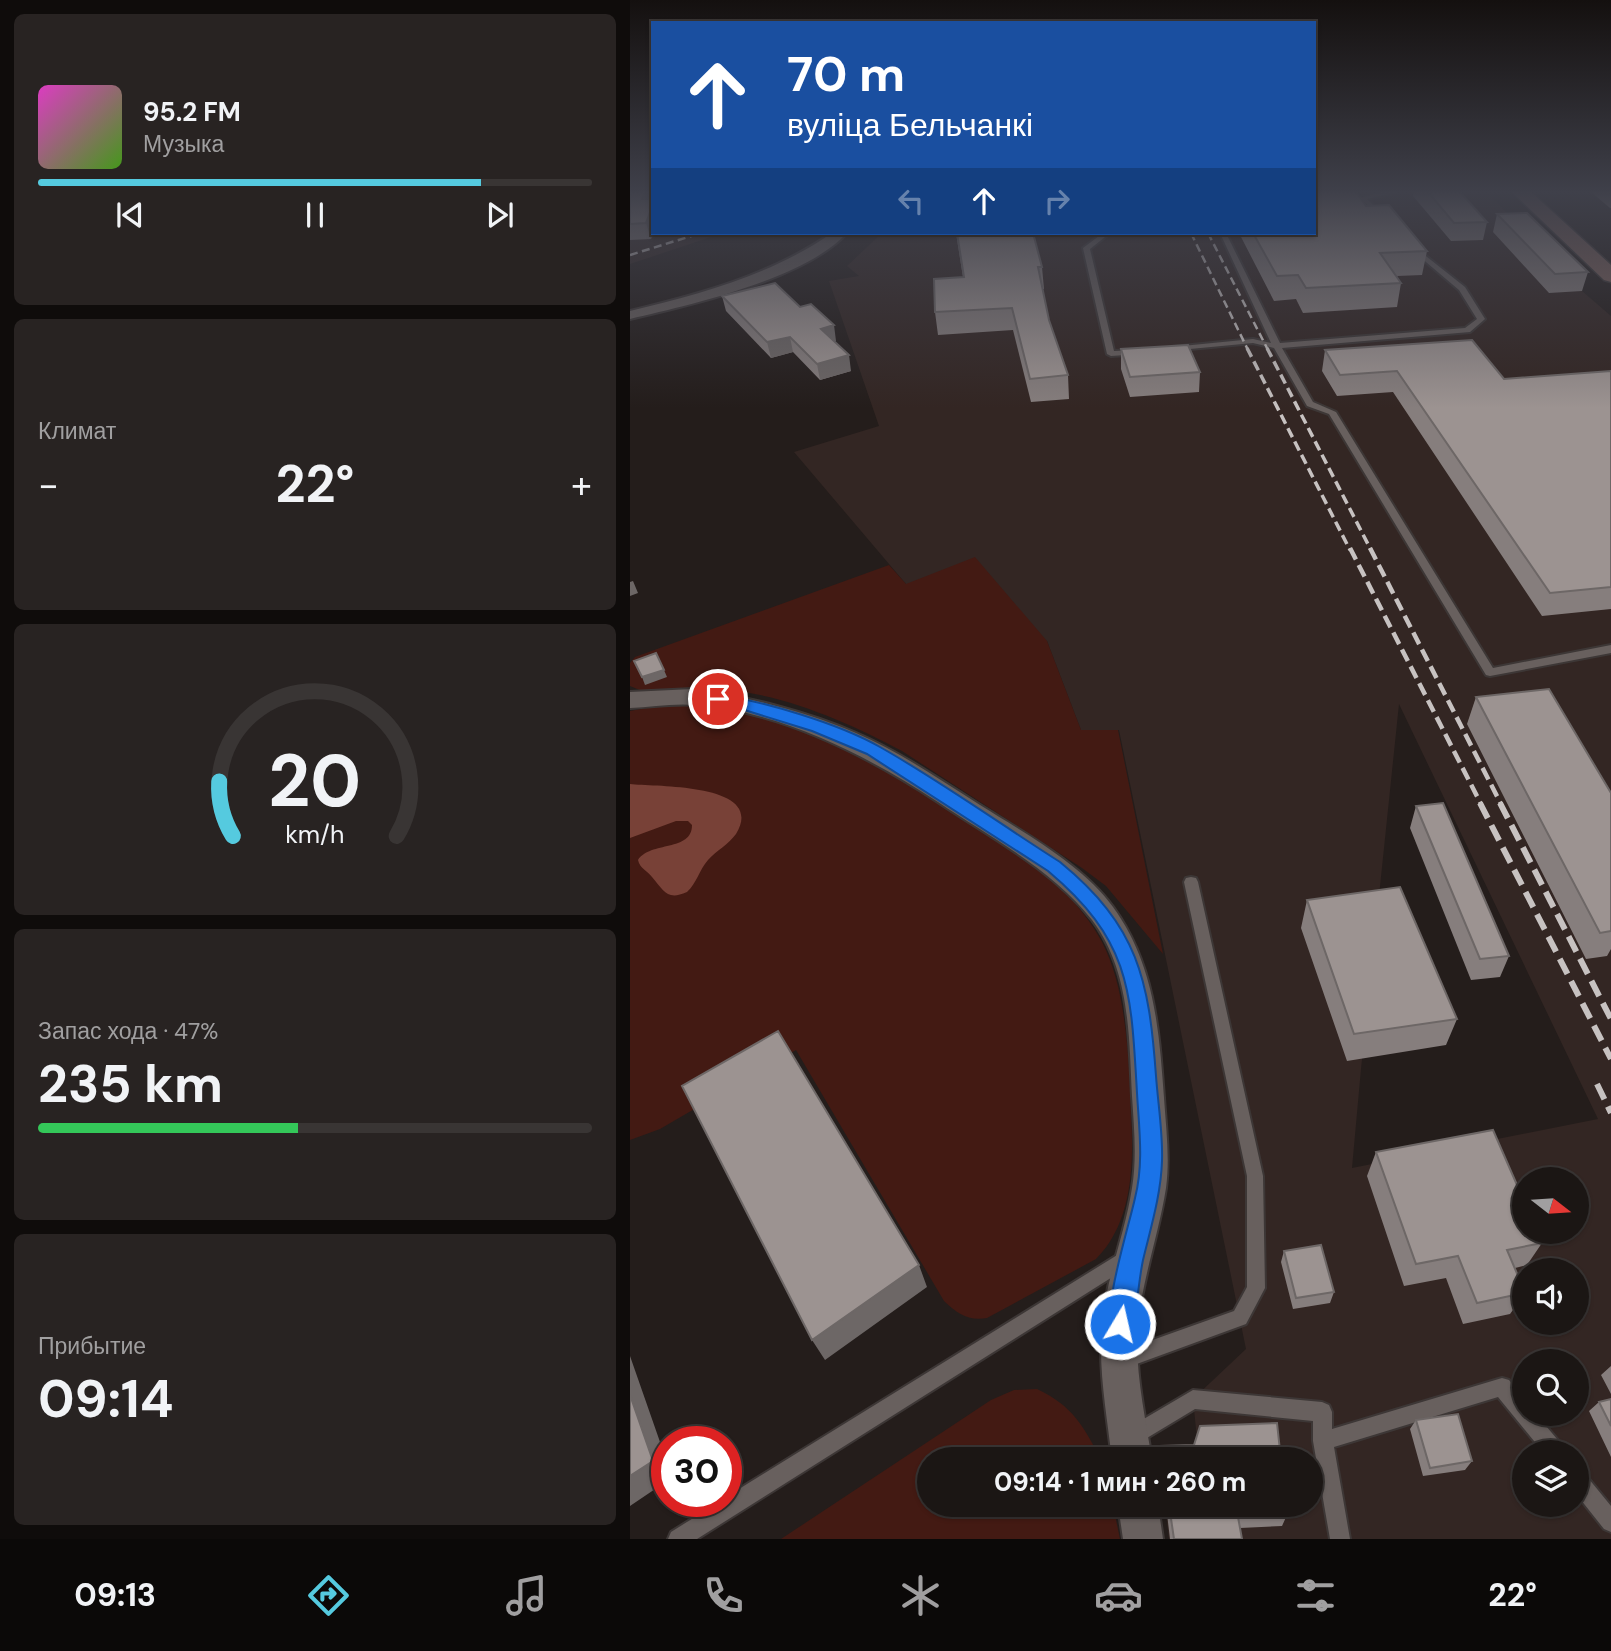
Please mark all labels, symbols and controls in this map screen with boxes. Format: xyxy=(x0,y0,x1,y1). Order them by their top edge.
text: 70 m xyxy=(787,42,905,106)
icon: ahead xyxy=(672,49,763,140)
text: 95.2 FM xyxy=(143,95,241,129)
text: вуліца Бельчанкі xyxy=(787,104,1033,146)
text: Музыка xyxy=(143,129,224,159)
icon: left xyxy=(892,182,930,220)
icon: ahead xyxy=(965,182,1003,220)
icon: right xyxy=(1038,182,1076,220)
icon: previous xyxy=(111,196,149,234)
icon: pause xyxy=(296,196,334,234)
icon: next xyxy=(481,196,519,234)
text: Климат xyxy=(38,416,116,446)
text: 22° xyxy=(276,450,354,518)
text: − xyxy=(38,460,59,510)
text: + xyxy=(571,460,592,510)
pin xyxy=(688,669,748,729)
icon: arrive xyxy=(699,680,737,718)
text: 20 xyxy=(269,734,361,829)
text: km/h xyxy=(285,817,345,850)
text: Запас хода · 47% xyxy=(38,1016,218,1046)
text: 235 km xyxy=(38,1050,223,1118)
north arrow xyxy=(1512,1167,1589,1244)
map controls xyxy=(1512,1167,1589,1517)
button: sound xyxy=(1512,1258,1589,1335)
position arrow xyxy=(1083,1287,1157,1361)
text: Прибытие xyxy=(38,1331,146,1361)
button: search xyxy=(1512,1349,1589,1426)
text: 09:14 xyxy=(38,1365,174,1433)
speed limit sign: 30 xyxy=(651,1426,742,1517)
button: layers xyxy=(1512,1440,1589,1517)
text: 09:14 · 1 мин · 260 m xyxy=(994,1465,1246,1499)
icon: directions xyxy=(304,1571,353,1620)
icon: music xyxy=(502,1571,551,1620)
icon: phone xyxy=(699,1571,748,1620)
icon: climate xyxy=(896,1571,945,1620)
icon: car xyxy=(1094,1571,1143,1620)
icon: filters xyxy=(1291,1571,1340,1620)
text: 09:13 xyxy=(74,1574,156,1616)
text: 22° xyxy=(1488,1574,1537,1616)

